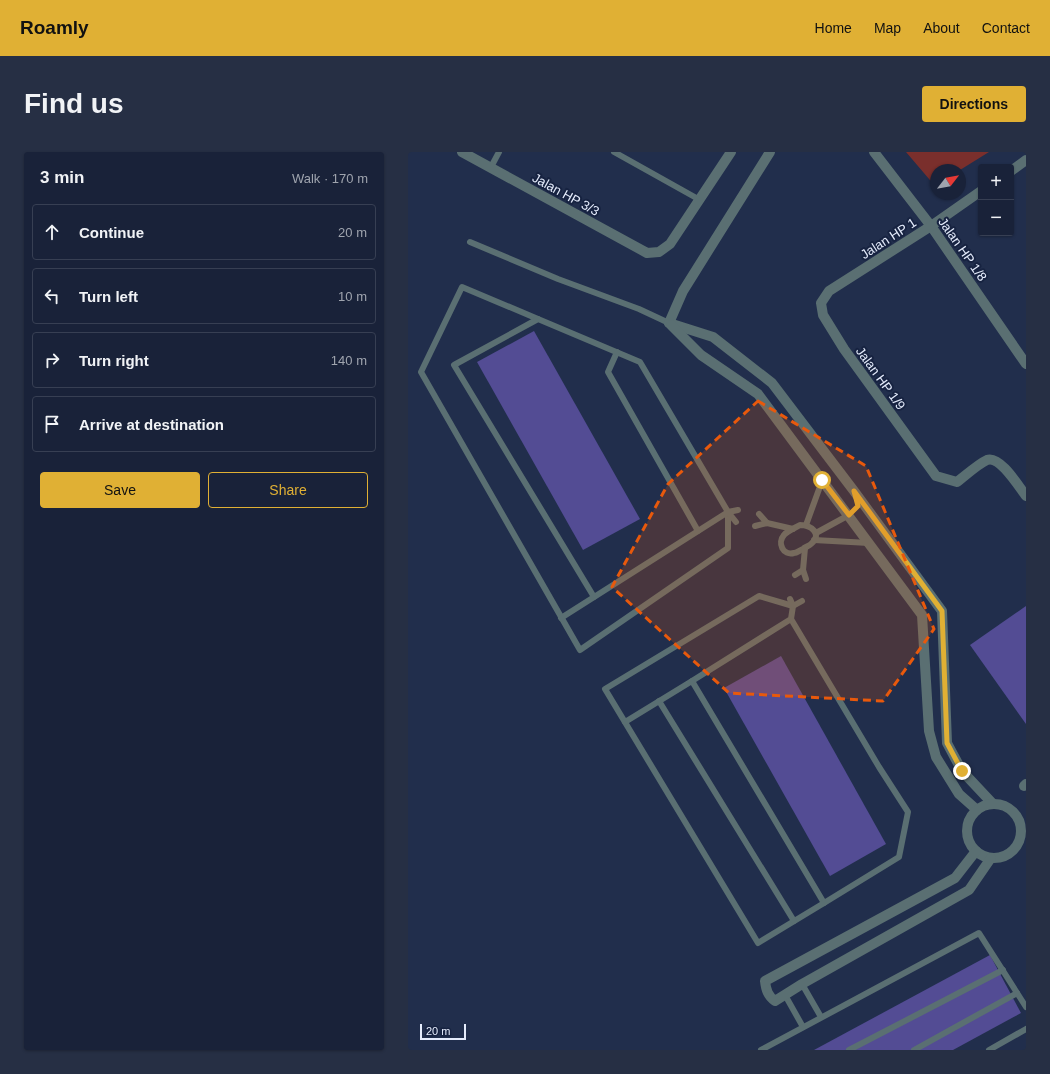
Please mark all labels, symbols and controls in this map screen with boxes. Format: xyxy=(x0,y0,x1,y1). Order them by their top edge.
text: Roamly xyxy=(20,17,89,38)
text: Home xyxy=(815,20,852,36)
text: Map xyxy=(874,20,901,36)
text: About xyxy=(923,20,960,36)
text: Contact xyxy=(982,20,1030,36)
button: Directions xyxy=(922,86,1026,122)
text: Find us xyxy=(24,88,124,119)
north arrow xyxy=(930,164,966,200)
map controls xyxy=(978,164,1014,236)
button: + xyxy=(978,164,1014,200)
text: 3 min xyxy=(40,168,84,187)
street label: Jalan HP 3/3 xyxy=(530,170,602,219)
text: Walk · 170 m xyxy=(292,171,368,186)
button: − xyxy=(978,200,1014,236)
street label: Jalan HP 1 xyxy=(858,215,919,262)
street label: Jalan HP 1/8 xyxy=(935,215,990,284)
icon: ahead xyxy=(41,221,63,243)
text: Continue xyxy=(79,224,144,241)
text: 20 m xyxy=(338,225,367,240)
icon: left xyxy=(41,285,63,307)
text: Turn left xyxy=(79,288,138,305)
text: 10 m xyxy=(338,289,367,304)
street label: Jalan HP 1/9 xyxy=(853,344,908,413)
icon: right xyxy=(41,349,63,371)
text: Turn right xyxy=(79,352,149,369)
text: 140 m xyxy=(331,353,367,368)
icon: arrive xyxy=(41,413,63,435)
text: Arrive at destination xyxy=(79,416,224,433)
route start xyxy=(813,471,831,489)
button: Save xyxy=(40,472,200,508)
button: Share xyxy=(208,472,368,508)
route end xyxy=(953,762,971,780)
scale bar xyxy=(420,1022,466,1041)
text: 20 m xyxy=(426,1025,450,1037)

